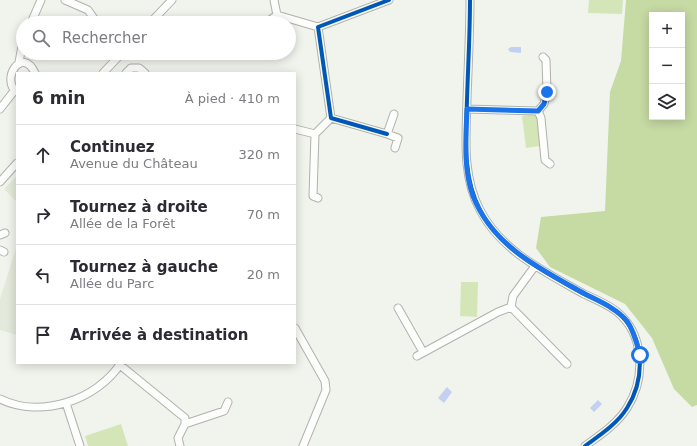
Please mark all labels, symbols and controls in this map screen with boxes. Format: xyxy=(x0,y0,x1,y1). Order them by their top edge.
map controls xyxy=(649,12,685,120)
button: + xyxy=(649,12,685,48)
search box xyxy=(16,16,296,60)
icon: search xyxy=(30,27,52,49)
text: Rechercher xyxy=(62,29,147,47)
button: − xyxy=(649,48,685,84)
route end xyxy=(538,83,556,101)
button: layers xyxy=(649,84,685,120)
text: 6 min xyxy=(32,88,85,108)
text: À pied · 410 m xyxy=(185,91,280,106)
text: Continuez xyxy=(70,138,155,156)
icon: ahead xyxy=(32,144,54,166)
text: 320 m xyxy=(238,147,280,162)
text: Avenue du Château xyxy=(70,156,198,171)
text: Tournez à droite xyxy=(70,198,208,216)
icon: right xyxy=(32,204,54,226)
text: 70 m xyxy=(247,207,280,222)
text: Allée de la Forêt xyxy=(70,216,175,231)
text: Tournez à gauche xyxy=(70,258,218,276)
icon: left xyxy=(32,264,54,286)
text: 20 m xyxy=(247,267,280,282)
text: Allée du Parc xyxy=(70,276,154,291)
icon: arrive xyxy=(32,324,54,346)
text: Arrivée à destination xyxy=(70,326,248,344)
route start xyxy=(631,346,649,364)

